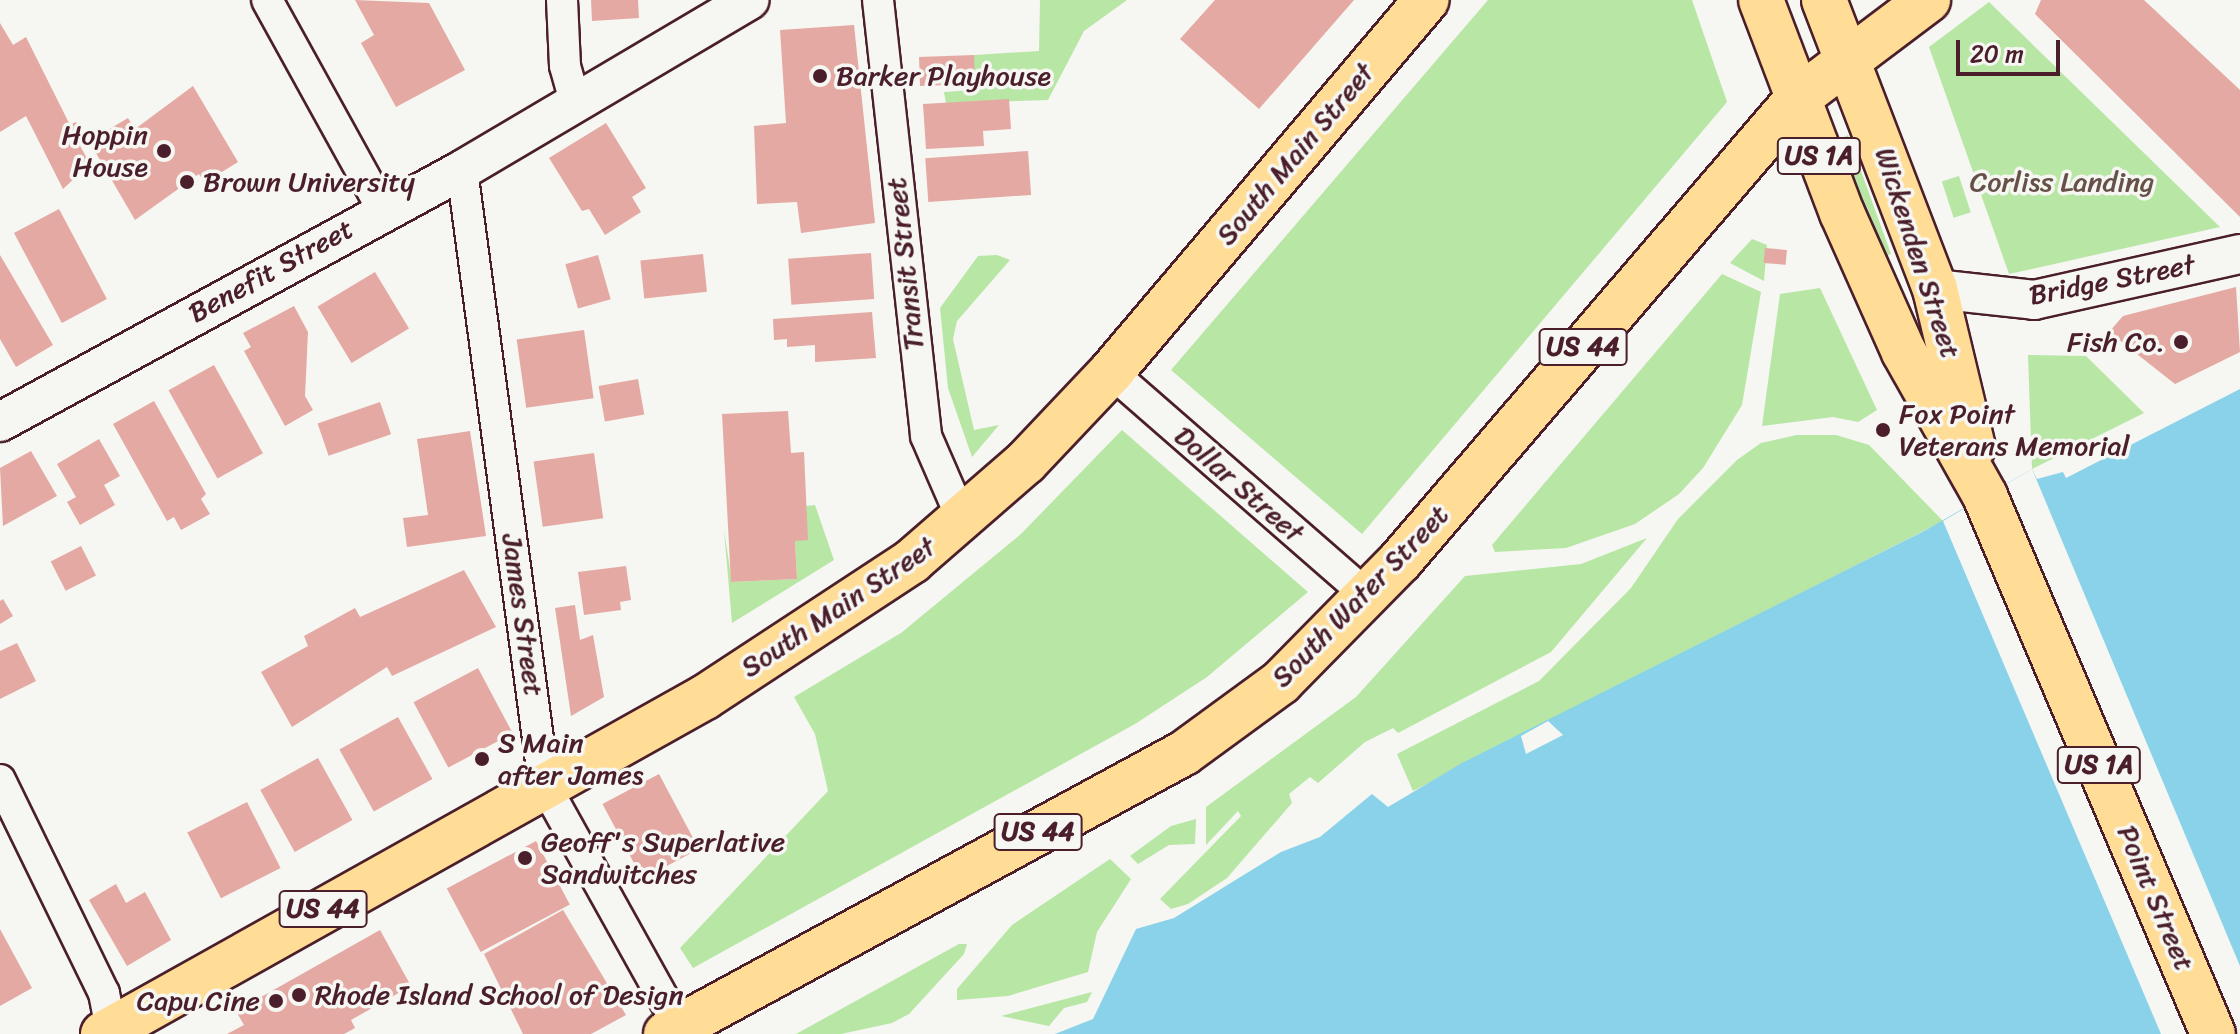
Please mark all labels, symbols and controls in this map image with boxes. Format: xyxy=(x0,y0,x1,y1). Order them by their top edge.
scale bar xyxy=(1960,24,2064,74)
text: 20 m xyxy=(1970,33,2024,75)
street label: South Main Street xyxy=(1208,55,1382,253)
place label: Barker Playhouse xyxy=(836,59,1052,93)
marker: Barker Playhouse xyxy=(811,67,829,85)
place label: Hoppin House xyxy=(61,118,148,184)
road number: US 1A xyxy=(1775,134,1863,178)
marker: Hoppin House xyxy=(155,142,173,160)
street label: Wickenden Street xyxy=(1868,143,1968,363)
place label: Brown University xyxy=(203,165,416,199)
park label: Corliss Landing xyxy=(1970,165,2154,199)
marker: Brown University xyxy=(178,173,196,191)
street label: Transit Street xyxy=(879,176,931,352)
street label: Benefit Street xyxy=(183,212,359,330)
street label: Bridge Street xyxy=(2026,247,2198,313)
road number: US 44 xyxy=(1537,325,1629,369)
place label: Fish Co. xyxy=(2067,325,2165,359)
marker: Fish Co. xyxy=(2172,333,2190,351)
place label: Fox Point Veterans Memorial xyxy=(1899,397,2130,463)
street label: Dollar Street xyxy=(1167,418,1311,550)
marker: Fox Point Veterans Memorial xyxy=(1874,421,1892,439)
street label: South Water Street xyxy=(1263,497,1457,695)
street label: South Main Street xyxy=(734,529,942,685)
street label: James Street xyxy=(495,531,551,699)
place label: S Main after James xyxy=(498,726,645,792)
road number: US 1A xyxy=(2055,743,2143,787)
marker: S Main after James xyxy=(473,750,491,768)
road number: US 44 xyxy=(992,810,1084,854)
street label: Point Street xyxy=(2110,820,2202,976)
place label: Geoff's Superlative Sandwitches xyxy=(541,825,785,891)
marker: Geoff's Superlative Sandwitches xyxy=(516,849,534,867)
road number: US 44 xyxy=(277,887,369,931)
place label: Rhode Island School of Design xyxy=(315,978,685,1012)
place label: Capu Cine xyxy=(137,984,260,1018)
marker: Rhode Island School of Design xyxy=(290,986,308,1004)
marker: Capu Cine xyxy=(267,992,285,1010)

